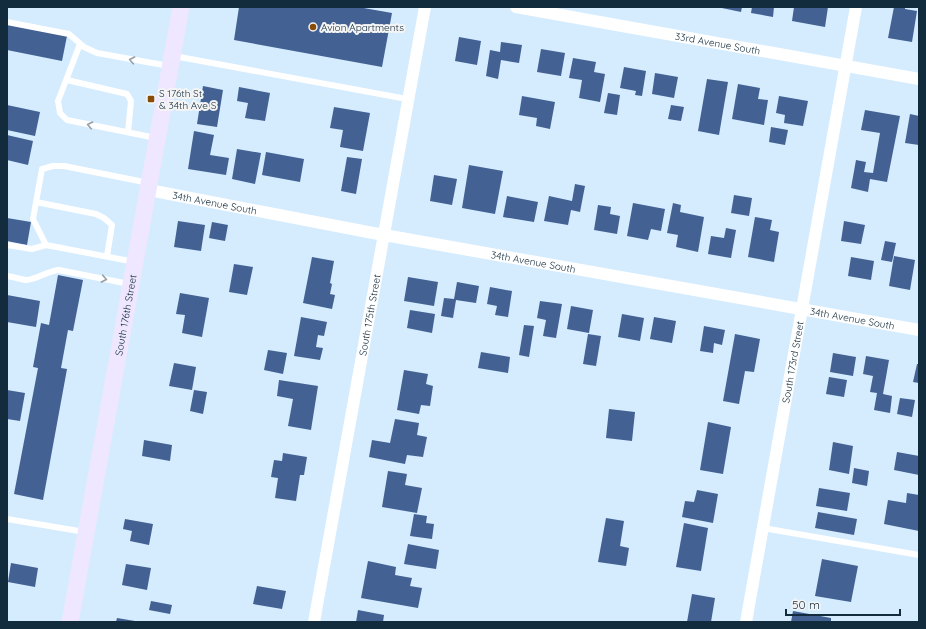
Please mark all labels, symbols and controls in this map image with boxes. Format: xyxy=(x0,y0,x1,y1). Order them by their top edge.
place label: Avion Apartments xyxy=(321,21,404,34)
marker: Avion Apartments xyxy=(308,22,318,32)
street label: 33rd Avenue South xyxy=(674,29,761,57)
one-way arrow xyxy=(129,56,135,65)
place label: S 176th St & 34th Ave S xyxy=(159,87,217,112)
marker: S 176th St & 34th Ave S xyxy=(146,94,156,104)
one-way arrow xyxy=(87,121,93,129)
street label: 34th Avenue South xyxy=(171,188,258,217)
street label: 34th Avenue South xyxy=(490,248,577,275)
street label: South 176th Street xyxy=(112,273,139,357)
street label: South 175th Street xyxy=(356,273,383,357)
one-way arrow xyxy=(101,274,107,282)
street label: 34th Avenue South xyxy=(809,304,896,332)
street label: South 173rd Street xyxy=(779,319,806,404)
scale bar xyxy=(786,591,900,617)
text: 50 m xyxy=(792,597,820,612)

